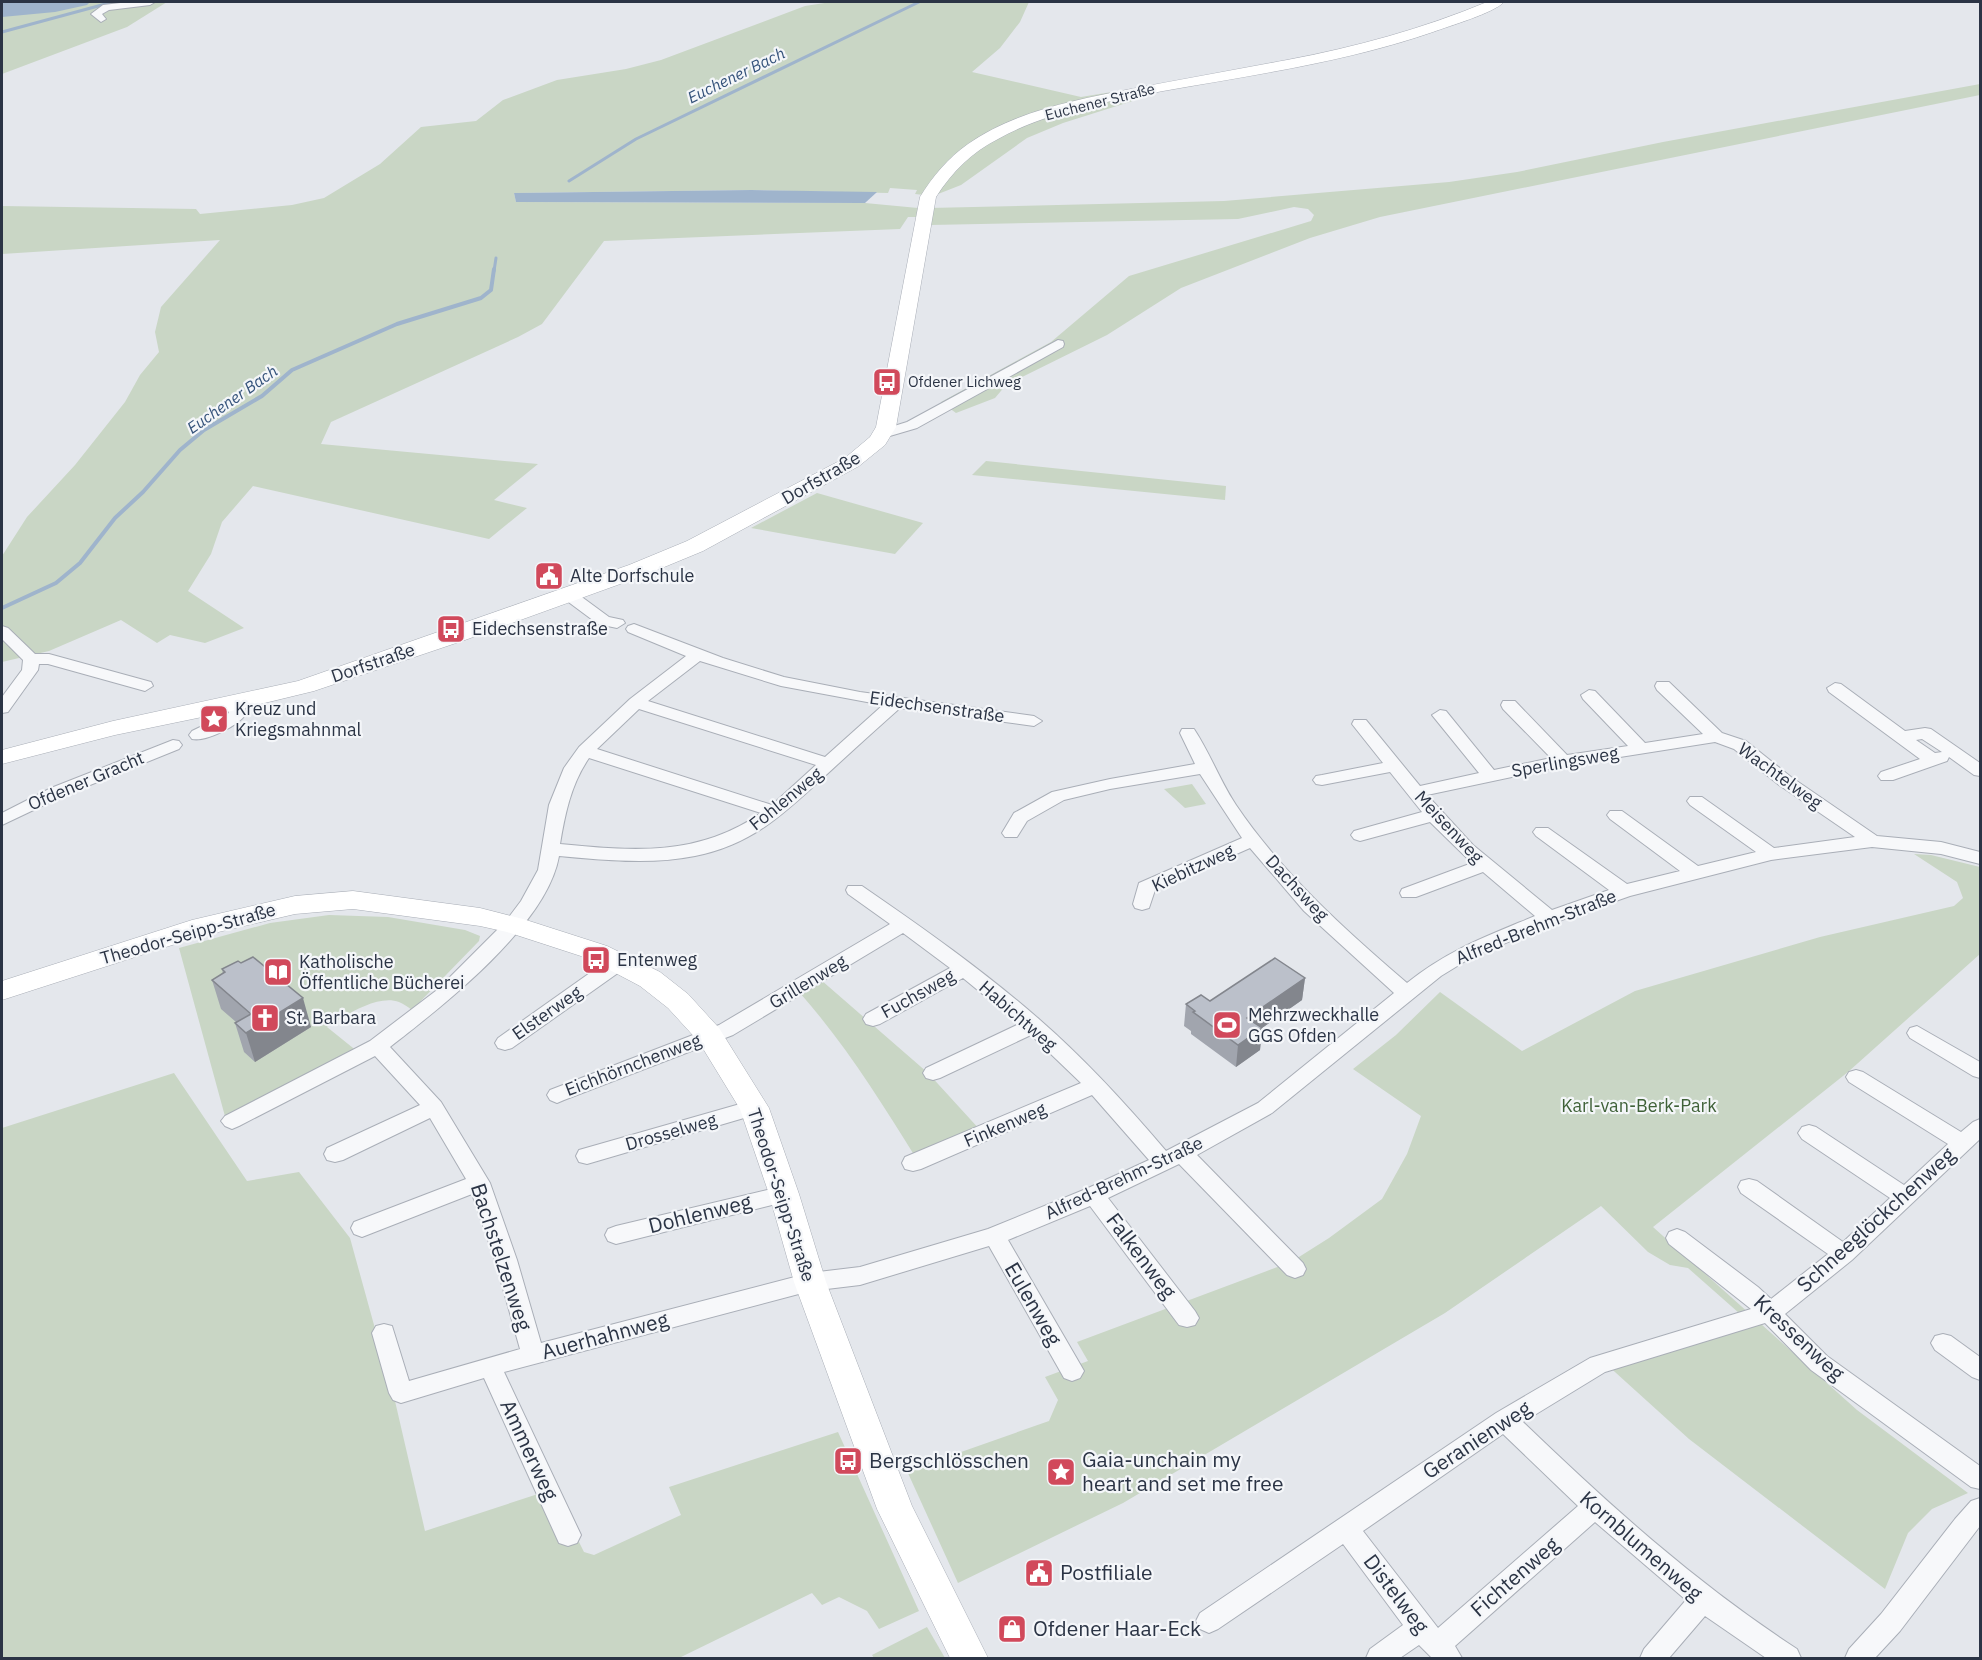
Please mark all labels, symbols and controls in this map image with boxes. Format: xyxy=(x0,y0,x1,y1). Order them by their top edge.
water label: Euchener Bach xyxy=(684,43,788,107)
street label: Euchener Straße xyxy=(1043,79,1157,124)
water label: Euchener Bach xyxy=(183,360,281,438)
bus stop icon: Ofdener Lichweg xyxy=(871,366,903,398)
place label: Ofdener Lichweg xyxy=(908,372,1021,391)
street label: Dorfstraße xyxy=(777,446,864,509)
public building icon: Alte Dorfschule xyxy=(533,560,565,592)
place label: Alte Dorfschule xyxy=(570,564,695,587)
bus stop icon: Eidechsenstraße xyxy=(435,613,467,645)
place label: Eidechsenstraße xyxy=(472,617,608,640)
street label: Dorfstraße xyxy=(328,637,418,688)
street label: Eidechsenstraße xyxy=(868,686,1006,727)
place label: Kreuz und Kriegsmahnmal xyxy=(235,697,362,741)
place icon: Kreuz und Kriegsmahnmal xyxy=(198,703,230,735)
street label: Wachtelweg xyxy=(1734,737,1827,814)
street label: Sperlingsweg xyxy=(1510,741,1621,782)
street label: Ofdener Gracht xyxy=(24,746,147,815)
street label: Fohlenweg xyxy=(744,762,827,835)
street label: Meisenweg xyxy=(1410,786,1489,868)
street label: Kiebitzweg xyxy=(1148,838,1238,897)
street label: Dachsweg xyxy=(1261,850,1334,926)
street label: Alfred-Brehm-Straße xyxy=(1452,884,1620,969)
street label: Theodor-Seipp-Straße xyxy=(98,897,278,970)
bus stop icon: Entenweg xyxy=(580,944,612,976)
place label: Entenweg xyxy=(617,948,698,971)
street label: Grillenweg xyxy=(765,949,851,1014)
place label: Katholische Öffentliche Bücherei xyxy=(299,950,465,994)
library icon: Katholische Öffentliche Bücherei xyxy=(262,956,294,988)
street label: Fuchsweg xyxy=(877,964,959,1023)
street label: Habichtweg xyxy=(975,975,1062,1056)
street label: Elsterweg xyxy=(507,980,586,1045)
church icon: St. Barbara xyxy=(249,1002,281,1034)
place label: Mehrzweckhalle GGS Ofden xyxy=(1248,1003,1379,1047)
place label: St. Barbara xyxy=(286,1006,376,1029)
sports icon: Mehrzweckhalle GGS Ofden xyxy=(1211,1009,1243,1041)
street label: Eichhörnchenweg xyxy=(562,1028,705,1101)
park label: Karl-van-Berk-Park xyxy=(1561,1094,1717,1117)
street label: Finkenweg xyxy=(960,1097,1050,1152)
street label: Theodor-Seipp-Straße xyxy=(743,1105,820,1285)
street label: Drosselweg xyxy=(623,1107,720,1156)
street label: Alfred-Brehm-Straße xyxy=(1041,1131,1206,1224)
street label: Schneeglöckchenweg xyxy=(1790,1141,1960,1298)
street label: Bachstelzenweg xyxy=(465,1179,539,1334)
street label: Dohlenweg xyxy=(645,1187,754,1239)
street label: Falkenweg xyxy=(1100,1207,1183,1304)
street label: Eulenweg xyxy=(999,1257,1069,1350)
street label: Kressenweg xyxy=(1748,1288,1851,1387)
street label: Auerhahnweg xyxy=(538,1305,671,1365)
street label: Geranienweg xyxy=(1417,1394,1536,1485)
street label: Ammerweg xyxy=(494,1395,565,1504)
bus stop icon: Bergschlösschen xyxy=(832,1445,864,1477)
place label: Gaia-unchain my heart and set me free xyxy=(1082,1445,1283,1497)
place label: Bergschlösschen xyxy=(869,1446,1029,1474)
place icon: Gaia-unchain my heart and set me free xyxy=(1045,1456,1077,1488)
street label: Kornblumenweg xyxy=(1574,1484,1709,1606)
street label: Fichtenweg xyxy=(1464,1530,1565,1622)
street label: Distelweg xyxy=(1358,1548,1436,1639)
public building icon: Postfiliale xyxy=(1023,1557,1055,1589)
place label: Postfiliale xyxy=(1060,1558,1153,1586)
shop icon: Ofdener Haar-Eck xyxy=(996,1613,1028,1645)
place label: Ofdener Haar-Eck xyxy=(1033,1614,1201,1642)

